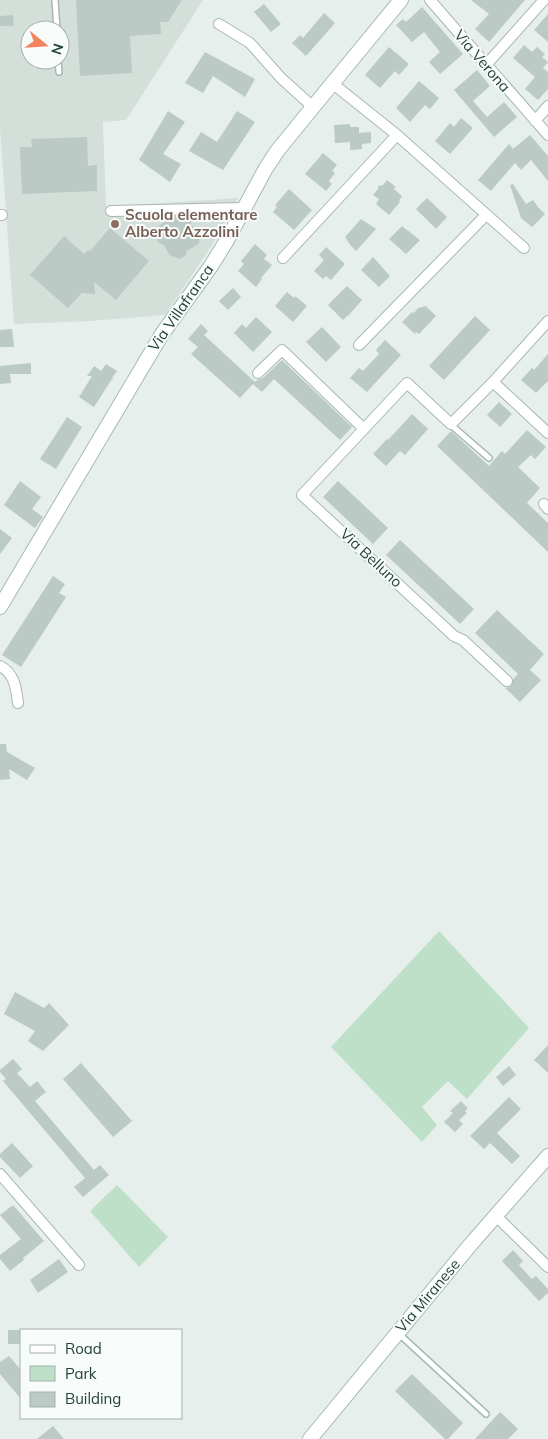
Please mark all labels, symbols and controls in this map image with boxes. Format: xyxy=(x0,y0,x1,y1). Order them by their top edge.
north arrow xyxy=(20,20,70,70)
street label: Via Verona xyxy=(450,26,515,96)
text: N xyxy=(47,41,68,57)
place label: Scuola elementare Alberto Azzolini xyxy=(125,205,257,241)
marker: Scuola elementare Alberto Azzolini xyxy=(109,218,121,230)
street label: Via Villafranca xyxy=(144,261,218,355)
street label: Via Belluno xyxy=(336,524,407,591)
street label: Via Miranese xyxy=(391,1255,464,1336)
legend xyxy=(20,1329,182,1419)
text: Road xyxy=(65,1339,102,1358)
text: Park xyxy=(65,1364,97,1383)
text: Building xyxy=(65,1389,121,1408)

